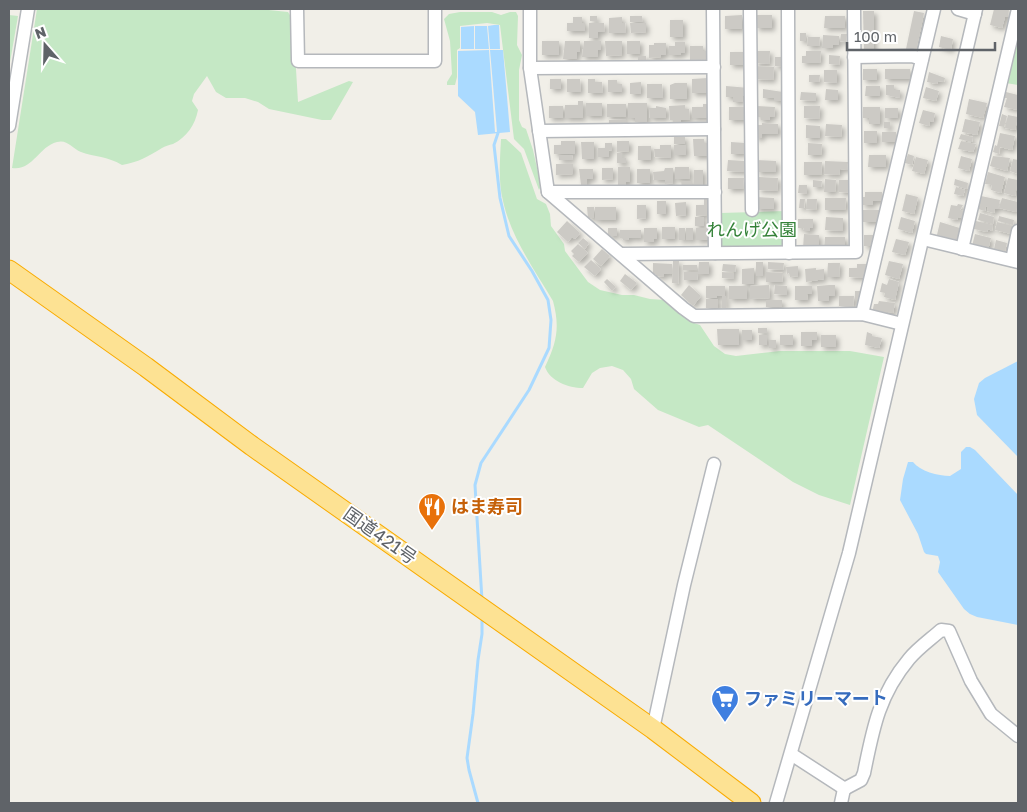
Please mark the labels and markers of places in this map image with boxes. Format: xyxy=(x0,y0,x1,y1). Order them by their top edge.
restaurant icon: はま寿司 xyxy=(417,492,447,531)
place label: はま寿司 xyxy=(451,495,523,517)
supermarket icon: ファミリーマート xyxy=(710,684,740,723)
place label: ファミリーマート xyxy=(744,687,888,709)

